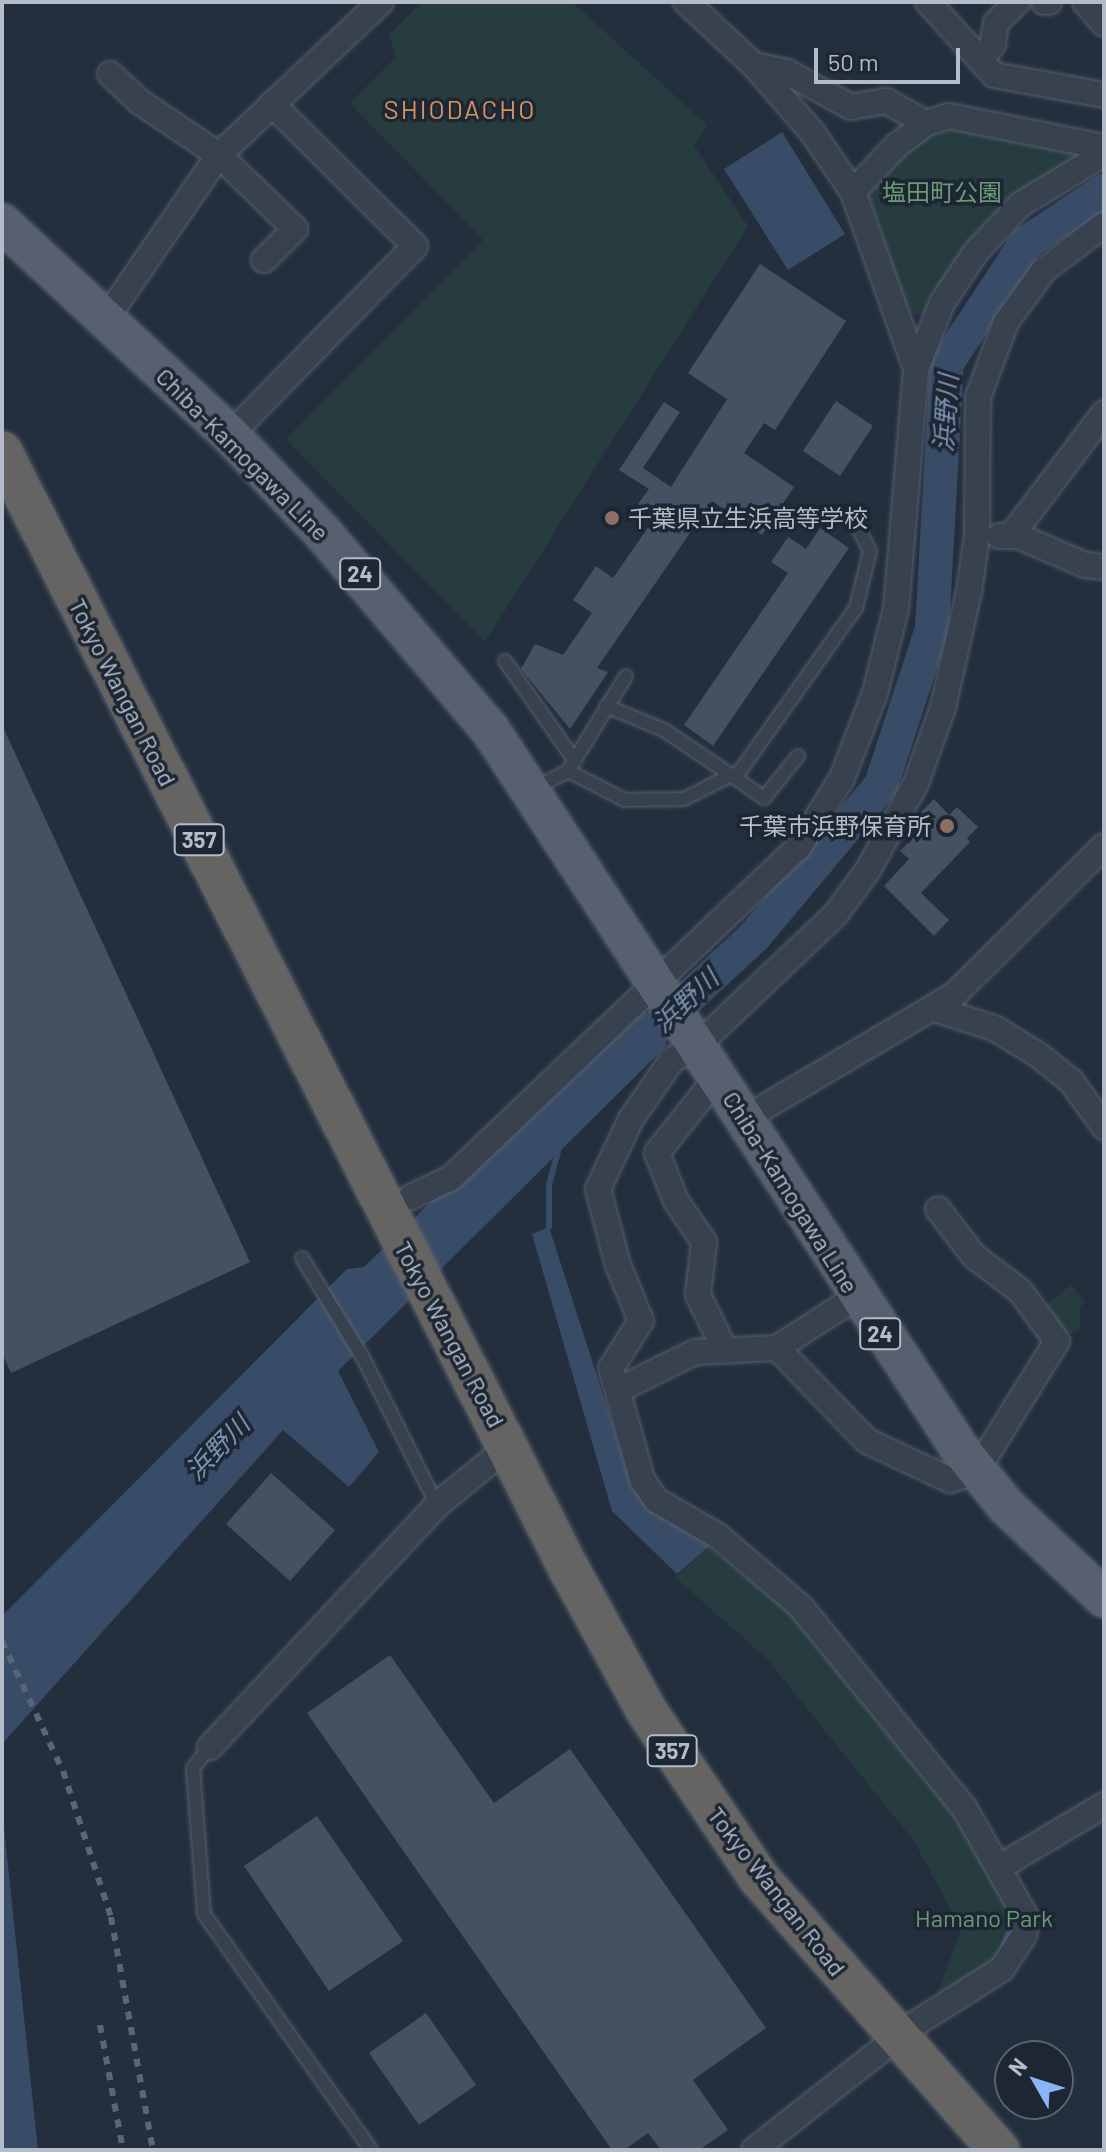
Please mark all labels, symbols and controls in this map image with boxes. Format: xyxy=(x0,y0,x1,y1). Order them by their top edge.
scale bar xyxy=(818,32,964,82)
text: 50 m xyxy=(828,47,879,76)
district label: SHIODACHO xyxy=(384,93,536,125)
park label: 塩田町公園 xyxy=(882,178,1002,206)
street label: Chiba-Kamogawa Line xyxy=(151,362,335,546)
water label: 浜野川 xyxy=(927,373,963,453)
place label: 千葉県立生浜高等学校 xyxy=(628,504,868,532)
marker: 千葉県立生浜高等学校 xyxy=(603,509,621,527)
road number: 24 xyxy=(338,556,382,592)
street label: Tokyo Wangan Road xyxy=(63,593,183,791)
place label: 千葉市浜野保育所 xyxy=(739,812,931,840)
marker: 千葉市浜野保育所 xyxy=(938,817,956,835)
road number: 357 xyxy=(173,822,225,858)
water label: 浜野川 xyxy=(646,962,724,1038)
street label: Chiba-Kamogawa Line xyxy=(717,1086,865,1298)
street label: Tokyo Wangan Road xyxy=(389,1236,511,1432)
road number: 24 xyxy=(858,1316,902,1352)
water label: 浜野川 xyxy=(179,1408,255,1486)
road number: 357 xyxy=(646,1733,698,1769)
street label: Tokyo Wangan Road xyxy=(702,1801,852,1981)
park label: Hamano Park xyxy=(915,1904,1053,1932)
north arrow xyxy=(994,2040,1074,2120)
text: N xyxy=(1002,2052,1032,2080)

